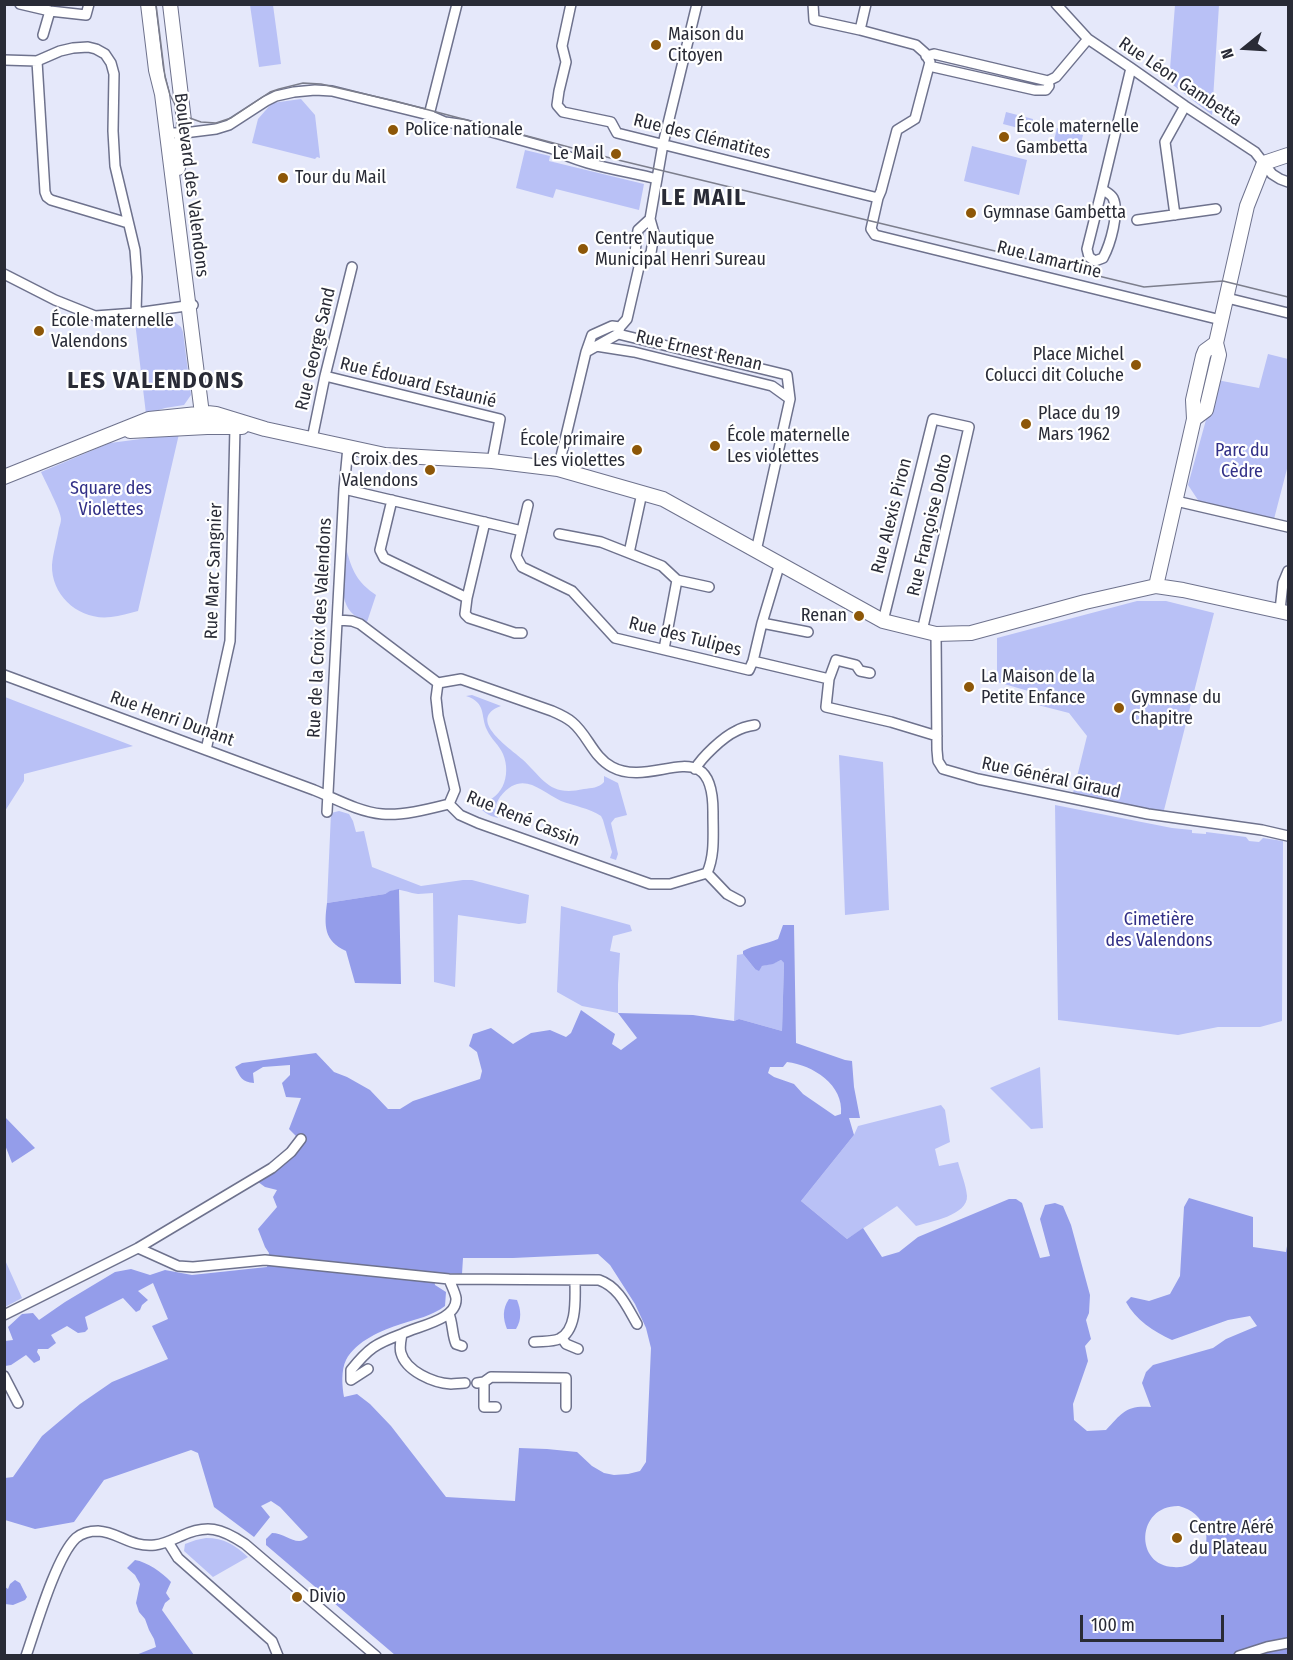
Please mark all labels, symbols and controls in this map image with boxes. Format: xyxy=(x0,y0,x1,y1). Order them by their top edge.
north arrow xyxy=(1215,18,1275,78)
place label: Maison du Citoyen xyxy=(668,24,744,66)
street label: Rue Léon Gambetta xyxy=(1114,33,1246,131)
marker: Maison du Citoyen xyxy=(649,38,663,52)
text: N xyxy=(1217,46,1238,61)
street label: Boulevard des Valendons xyxy=(169,92,213,278)
street label: Rue des Clématites xyxy=(631,110,773,164)
place label: École maternelle Gambetta xyxy=(1016,116,1139,158)
place label: Police nationale xyxy=(405,119,523,141)
marker: Police nationale xyxy=(386,123,400,137)
marker: École maternelle Gambetta xyxy=(997,130,1011,144)
place label: Le Mail xyxy=(552,143,604,165)
marker: Le Mail xyxy=(609,147,623,161)
place label: Tour du Mail xyxy=(295,167,386,189)
marker: Tour du Mail xyxy=(276,171,290,185)
district label: LE MAIL xyxy=(661,184,747,212)
place label: Gymnase Gambetta xyxy=(983,202,1126,224)
marker: Gymnase Gambetta xyxy=(964,206,978,220)
place label: Centre Nautique Municipal Henri Sureau xyxy=(595,228,766,270)
street label: Rue Lamartine xyxy=(995,237,1103,283)
marker: Centre Nautique Municipal Henri Sureau xyxy=(576,242,590,256)
street label: Rue George Sand xyxy=(291,286,341,412)
place label: École maternelle Valendons xyxy=(51,310,174,352)
marker: École maternelle Valendons xyxy=(32,324,46,338)
street label: Rue Ernest Renan xyxy=(634,326,764,376)
place label: Place Michel Colucci dit Coluche xyxy=(985,344,1124,386)
street label: Rue Édouard Estaunié xyxy=(338,353,498,413)
marker: Place Michel Colucci dit Coluche xyxy=(1129,358,1143,372)
district label: LES VALENDONS xyxy=(67,367,245,395)
place label: Place du 19 Mars 1962 xyxy=(1038,403,1120,446)
marker: Place du 19 Mars 1962 xyxy=(1019,417,1033,431)
place label: École maternelle Les violettes xyxy=(727,425,850,468)
place label: École primaire Les violettes xyxy=(520,429,625,472)
marker: École maternelle Les violettes xyxy=(708,439,722,453)
park label: Parc du Cèdre xyxy=(1215,440,1269,482)
marker: École primaire Les violettes xyxy=(630,443,644,457)
place label: Croix des Valendons xyxy=(342,449,418,492)
street label: Rue Françoise Dolto xyxy=(903,452,957,598)
street label: Rue Alexis Piron xyxy=(867,456,917,576)
marker: Croix des Valendons xyxy=(423,463,437,477)
park label: Square des Violettes xyxy=(70,478,152,520)
street label: Rue Marc Sangnier xyxy=(201,502,227,640)
street label: Rue de la Croix des Valendons xyxy=(303,517,337,739)
place label: Renan xyxy=(801,605,847,627)
marker: Renan xyxy=(852,609,866,623)
street label: Rue des Tulipes xyxy=(626,613,744,661)
place label: La Maison de la Petite Enfance xyxy=(981,666,1095,708)
marker: La Maison de la Petite Enfance xyxy=(962,680,976,694)
street label: Rue Henri Dunant xyxy=(107,687,237,751)
place label: Gymnase du Chapitre xyxy=(1131,687,1221,730)
marker: Gymnase du Chapitre xyxy=(1112,701,1126,715)
street label: Rue Général Giraud xyxy=(979,753,1123,803)
street label: Rue René Cassin xyxy=(463,786,583,852)
park label: Cimetière des Valendons xyxy=(1106,909,1212,952)
place label: Centre Aéré du Plateau xyxy=(1189,1517,1274,1559)
marker: Centre Aéré du Plateau xyxy=(1170,1531,1184,1545)
place label: Divio xyxy=(309,1586,346,1608)
marker: Divio xyxy=(290,1590,304,1604)
scale bar xyxy=(1083,1603,1227,1641)
text: 100 m xyxy=(1091,1614,1135,1636)

